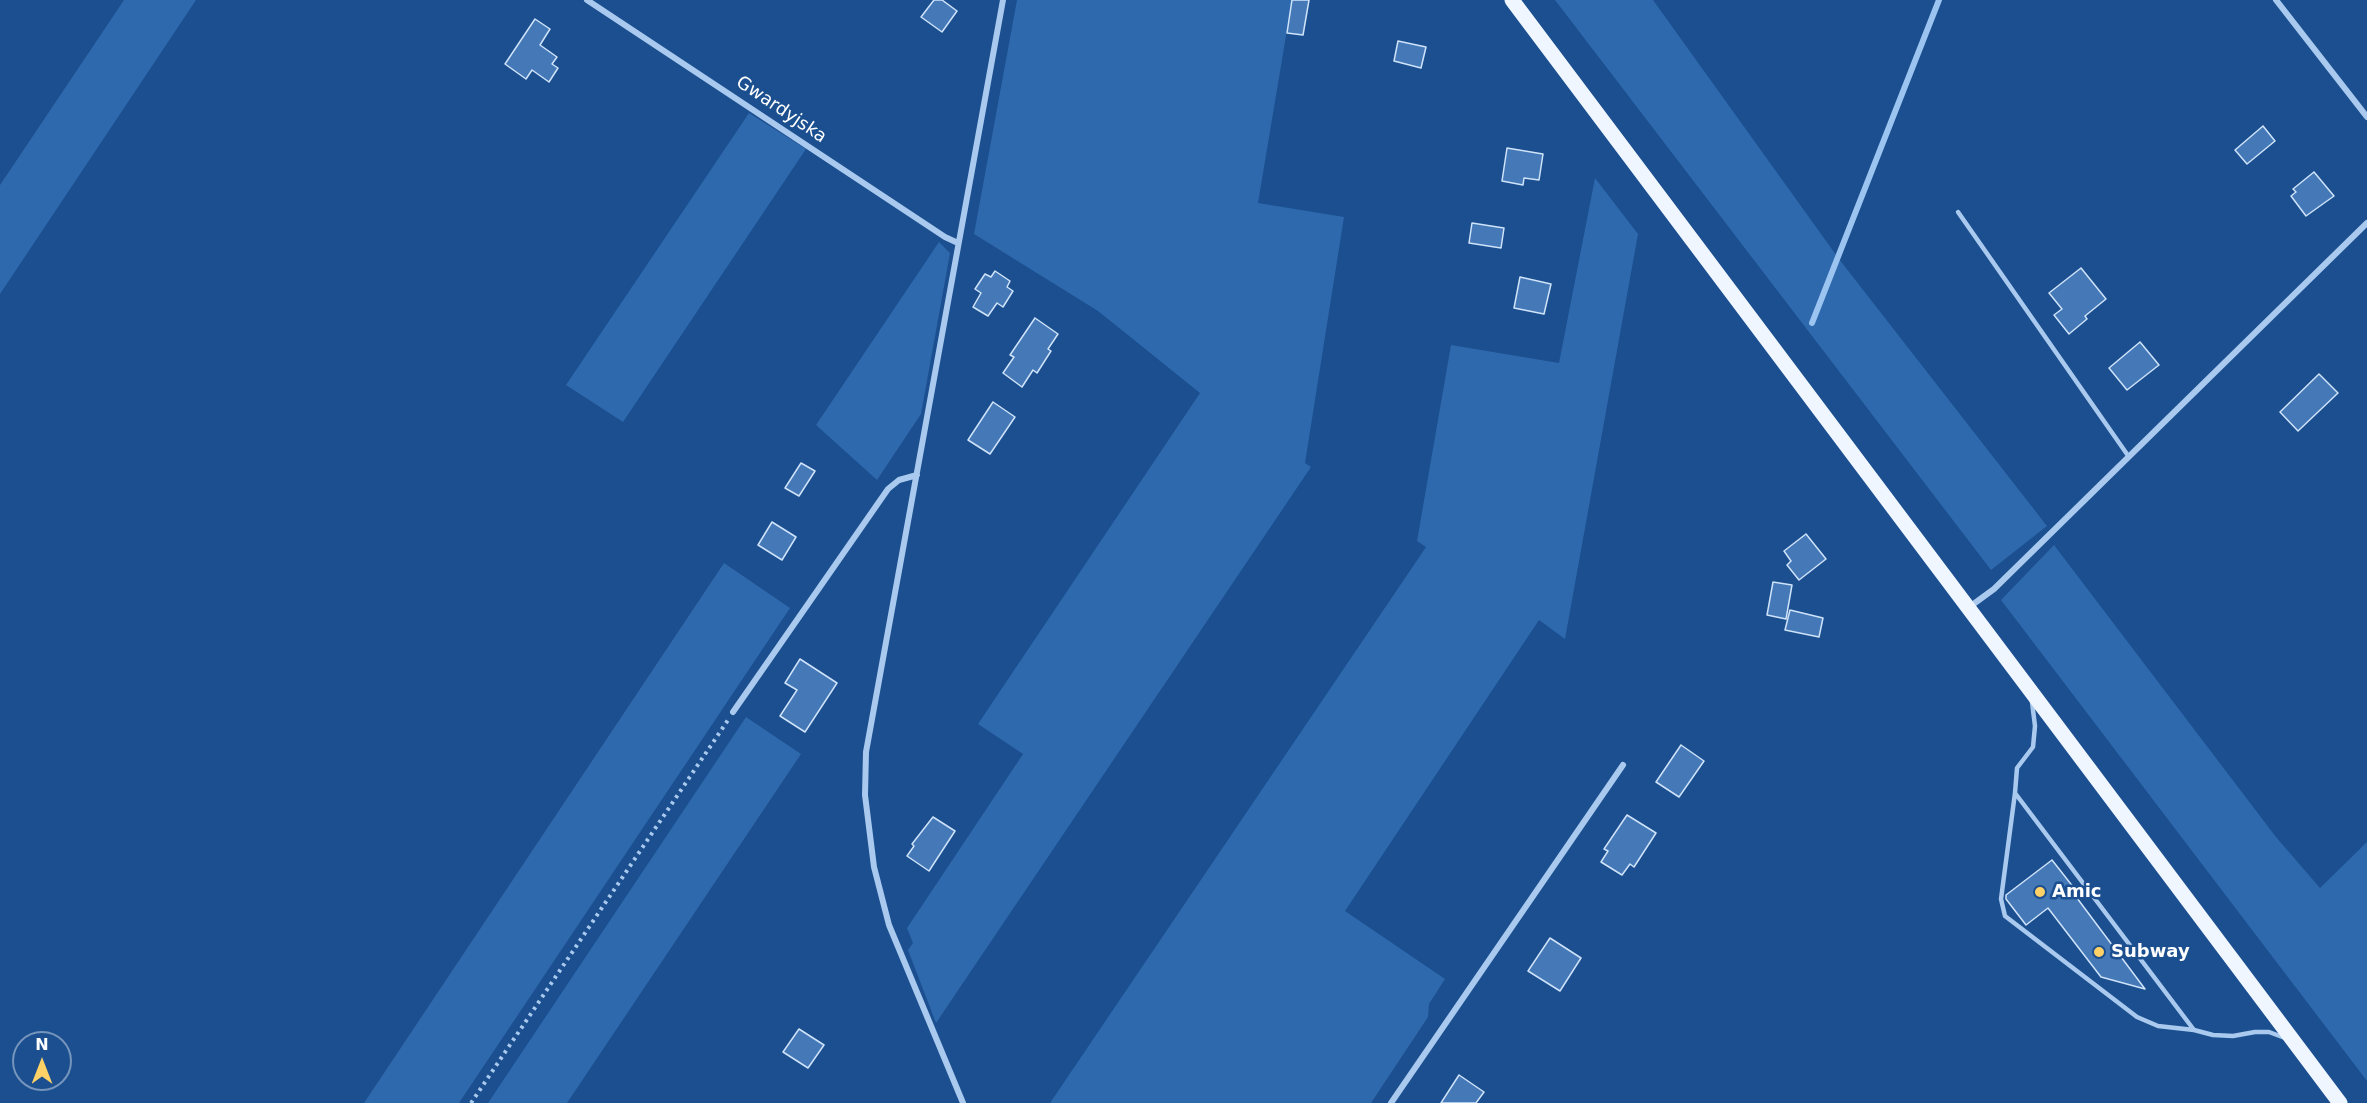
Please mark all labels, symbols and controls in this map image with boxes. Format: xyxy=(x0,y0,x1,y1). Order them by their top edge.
street label: Gwardyjska xyxy=(732,72,830,148)
place label: Amic xyxy=(2052,881,2102,903)
marker: Amic xyxy=(2033,885,2047,899)
place label: Subway xyxy=(2111,941,2190,963)
marker: Subway xyxy=(2092,945,2106,959)
north arrow xyxy=(12,1031,72,1091)
text: N xyxy=(35,1035,49,1054)

